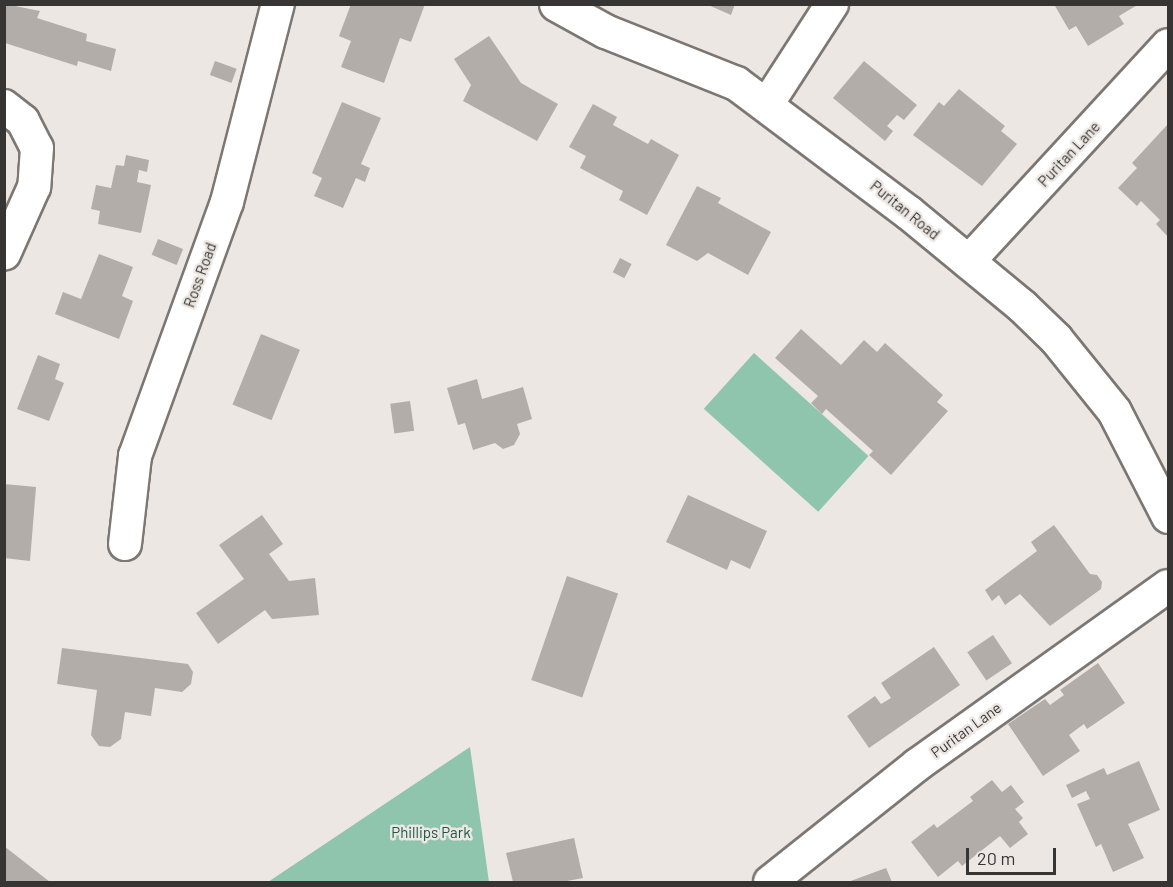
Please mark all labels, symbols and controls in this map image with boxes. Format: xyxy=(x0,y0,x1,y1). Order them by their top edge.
street label: Puritan Lane xyxy=(1034,118,1104,190)
street label: Puritan Road xyxy=(867,177,943,243)
street label: Ross Road xyxy=(180,240,220,310)
street label: Puritan Lane xyxy=(927,698,1005,762)
park label: Phillips Park xyxy=(391,824,471,842)
scale bar xyxy=(969,836,1059,874)
text: 20 m xyxy=(977,847,1015,869)

